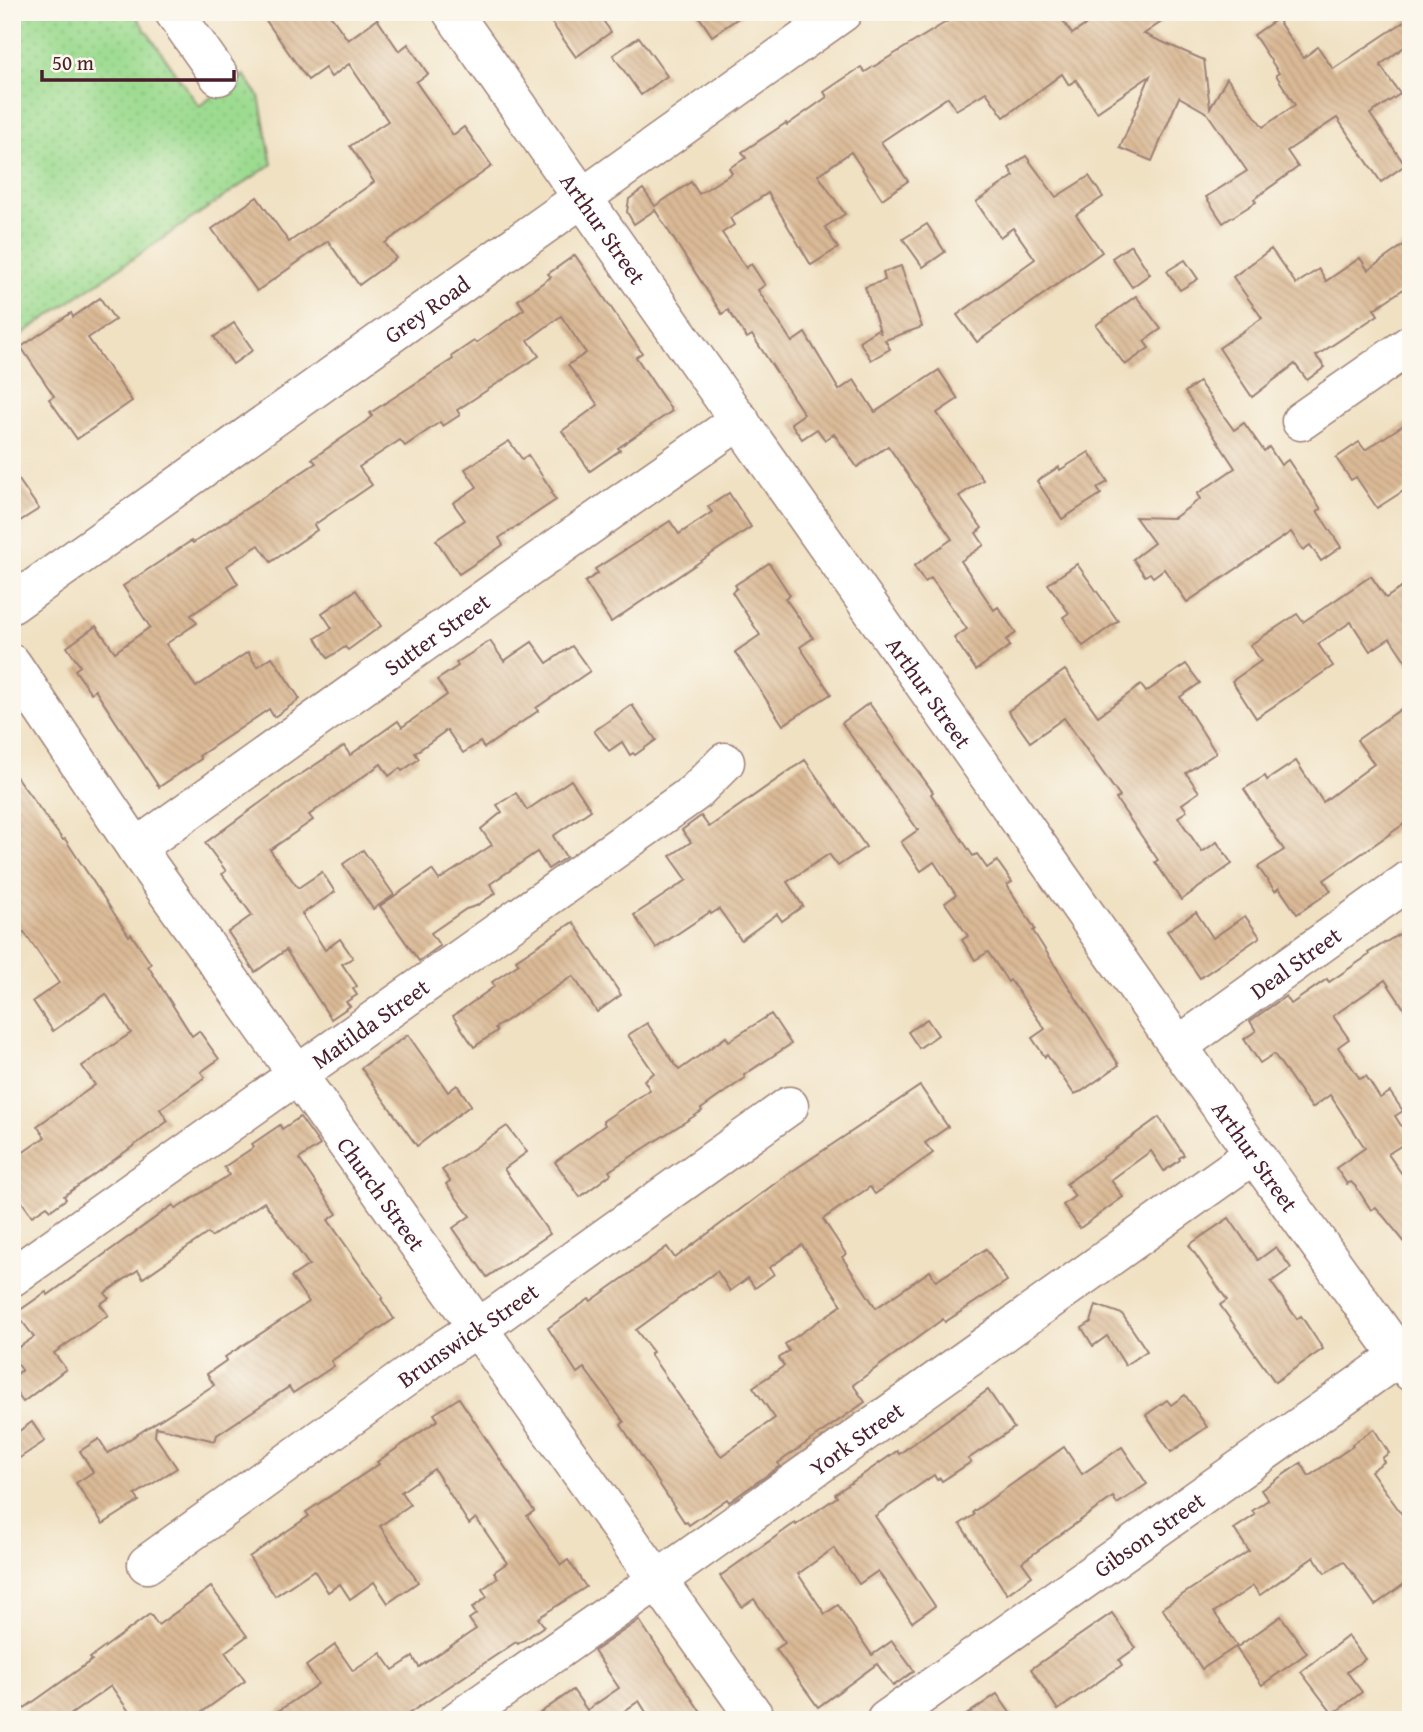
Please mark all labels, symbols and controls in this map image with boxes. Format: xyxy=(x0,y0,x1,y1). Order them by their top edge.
scale bar xyxy=(42,38,234,82)
text: 50 m xyxy=(52,47,94,78)
street label: Arthur Street xyxy=(553,165,655,291)
street label: Grey Road xyxy=(377,266,477,351)
street label: Sutter Street xyxy=(376,584,496,683)
street label: Arthur Street xyxy=(879,629,980,755)
street label: Deal Street xyxy=(1243,918,1347,1006)
street label: Matilda Street xyxy=(304,970,436,1076)
street label: Arthur Street xyxy=(1205,1094,1307,1218)
street label: Church Street xyxy=(330,1130,434,1257)
street label: Brunswick Street xyxy=(390,1274,545,1395)
street label: York Street xyxy=(802,1393,910,1483)
street label: Gibson Street xyxy=(1087,1483,1211,1585)

